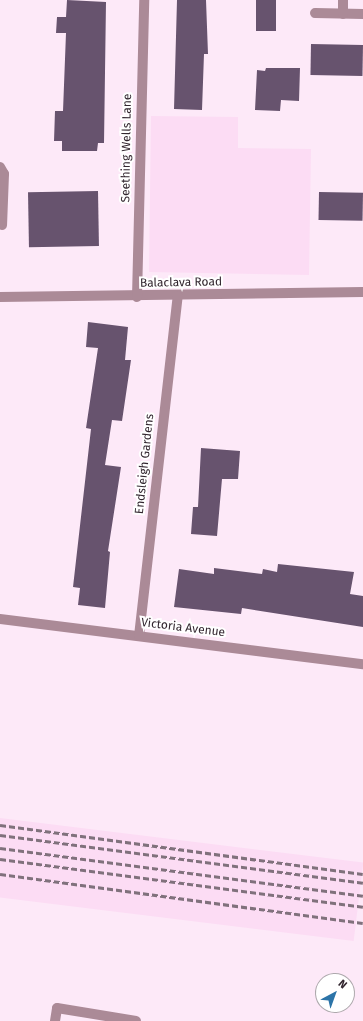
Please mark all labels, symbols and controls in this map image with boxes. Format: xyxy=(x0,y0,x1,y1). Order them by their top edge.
street label: Seething Wells Lane xyxy=(119,93,135,203)
street label: Balaclava Road xyxy=(140,275,222,291)
street label: Endsleigh Gardens xyxy=(133,413,157,515)
street label: Victoria Avenue xyxy=(140,616,226,640)
north arrow xyxy=(315,973,355,1013)
text: N xyxy=(336,977,350,992)

